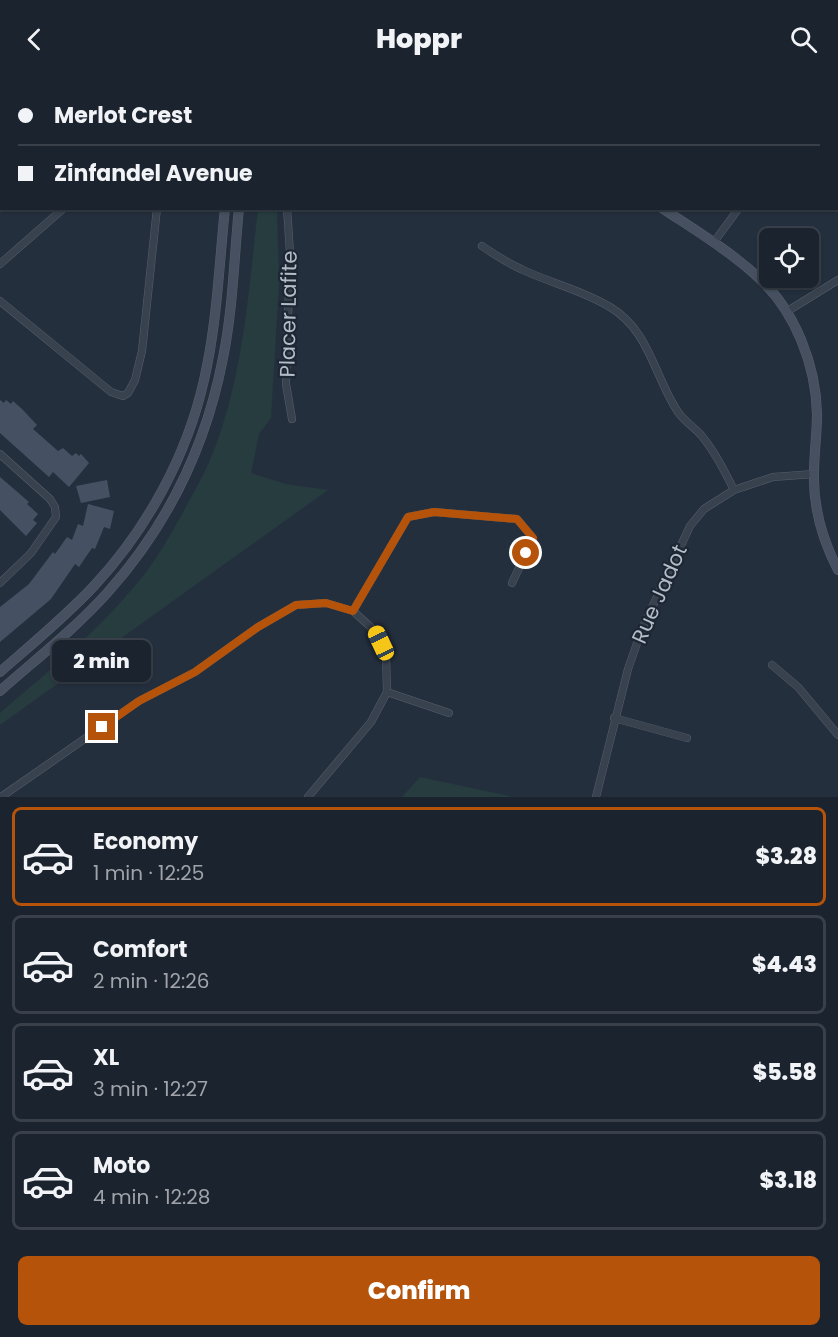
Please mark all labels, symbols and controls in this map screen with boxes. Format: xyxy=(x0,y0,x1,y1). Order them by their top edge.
text: Hoppr xyxy=(376,20,462,57)
icon: back xyxy=(18,23,51,56)
icon: search xyxy=(787,23,820,56)
text: Merlot Crest xyxy=(54,100,192,131)
text: Zinfandel Avenue xyxy=(54,158,253,189)
map controls xyxy=(759,228,819,288)
button: locate xyxy=(759,228,819,288)
street label: Placer Lafite xyxy=(272,250,304,378)
route start xyxy=(512,539,539,566)
street label: Rue Jadot xyxy=(624,540,694,648)
car xyxy=(365,623,397,663)
callout: 2 min xyxy=(52,640,152,682)
text: 2 min xyxy=(73,647,130,675)
route end xyxy=(88,713,115,740)
text: Economy xyxy=(93,826,198,857)
icon: car xyxy=(21,830,75,884)
text: $3.28 xyxy=(756,841,817,872)
text: 1 min · 12:25 xyxy=(93,859,204,887)
text: Comfort xyxy=(93,934,187,965)
icon: car xyxy=(21,938,75,992)
text: $4.43 xyxy=(752,949,817,980)
text: 2 min · 12:26 xyxy=(93,967,209,995)
text: XL xyxy=(93,1042,119,1073)
icon: car xyxy=(21,1046,75,1100)
text: $5.58 xyxy=(753,1057,817,1088)
text: 3 min · 12:27 xyxy=(93,1075,208,1103)
text: Moto xyxy=(93,1150,150,1181)
icon: car xyxy=(21,1154,75,1208)
text: $3.18 xyxy=(760,1165,817,1196)
text: 4 min · 12:28 xyxy=(93,1183,210,1211)
button: Confirm xyxy=(18,1256,820,1325)

